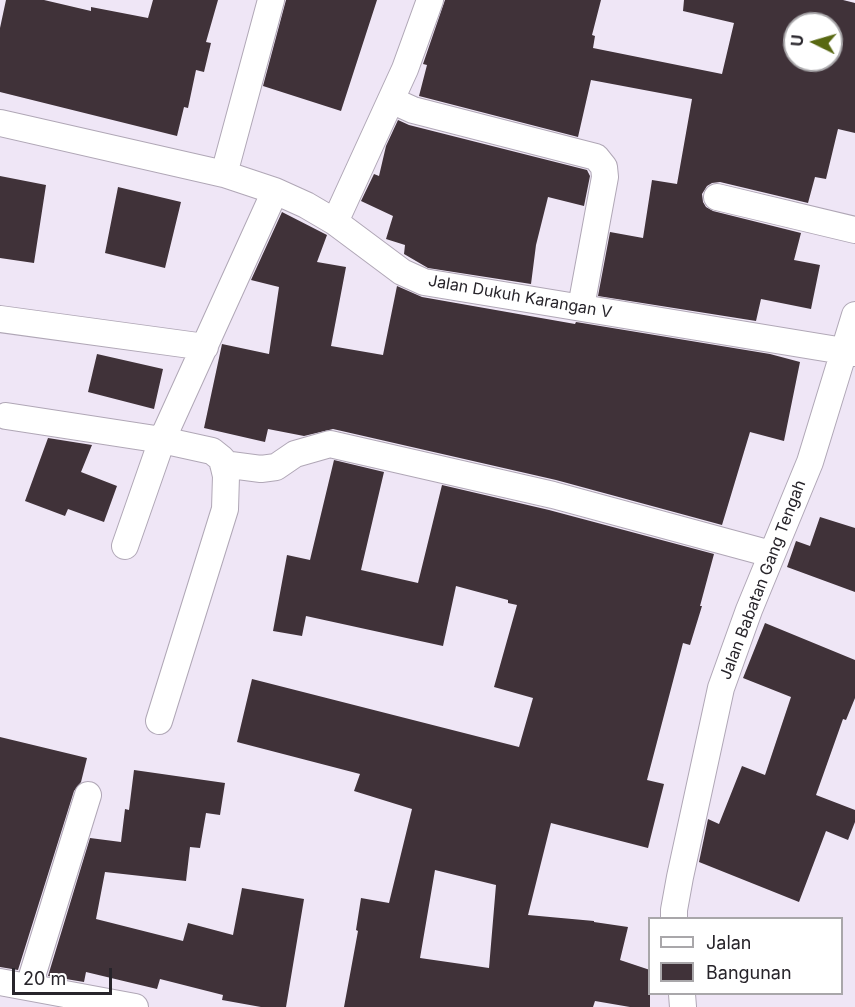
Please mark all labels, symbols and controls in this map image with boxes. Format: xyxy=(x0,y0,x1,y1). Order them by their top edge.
north arrow xyxy=(783,12,843,72)
text: U xyxy=(787,34,808,47)
street label: Jalan Dukuh Karangan V xyxy=(427,271,613,323)
street label: Jalan Babatan Gang Tengah xyxy=(716,477,810,683)
legend xyxy=(648,917,843,995)
text: Jalan xyxy=(706,932,751,953)
scale bar xyxy=(15,956,116,994)
text: Bangunan xyxy=(706,962,792,983)
text: 20 m xyxy=(23,968,66,989)

